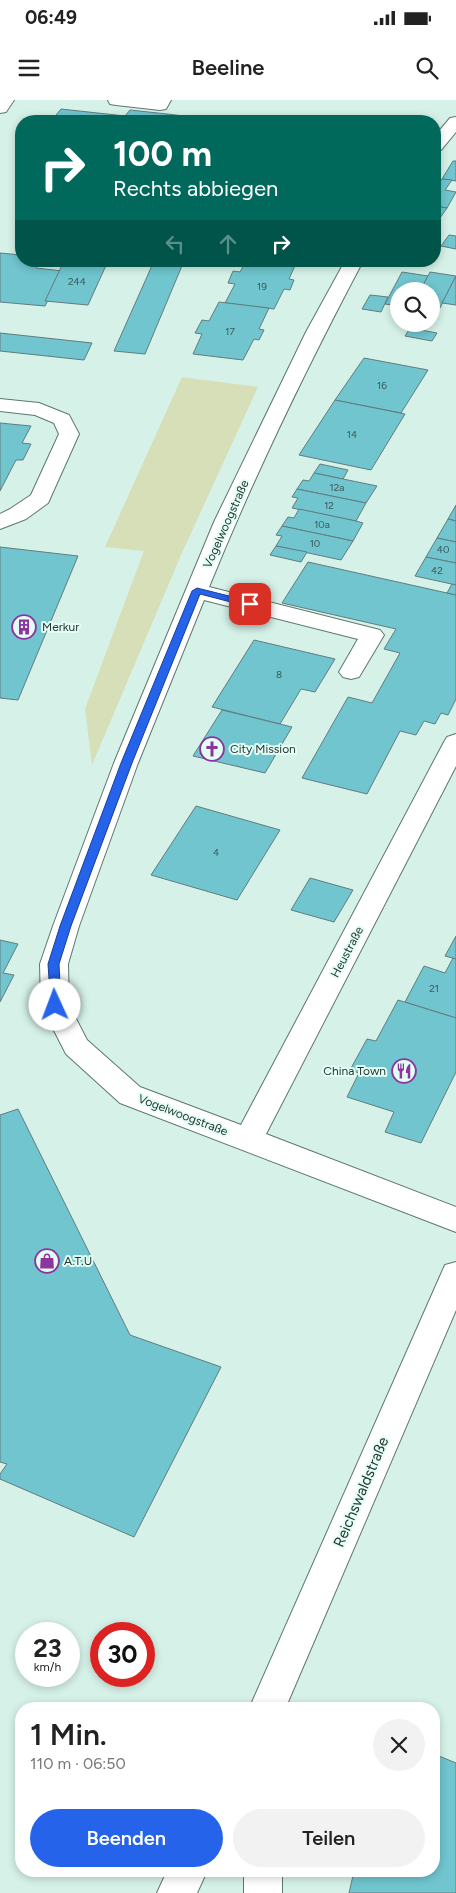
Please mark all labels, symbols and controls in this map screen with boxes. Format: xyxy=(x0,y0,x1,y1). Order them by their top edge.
text: 06:49 xyxy=(25,6,77,29)
icon: menu xyxy=(15,54,43,82)
text: Beeline xyxy=(192,54,264,81)
icon: search xyxy=(413,54,441,82)
text: 100 m xyxy=(113,133,212,175)
icon: right xyxy=(30,135,95,200)
text: Rechts abbiegen xyxy=(113,175,278,202)
icon: left xyxy=(161,230,189,258)
icon: ahead xyxy=(214,230,242,258)
icon: right xyxy=(267,230,295,258)
house number: 244 xyxy=(68,275,86,288)
house number: 19 xyxy=(257,280,267,293)
map controls xyxy=(390,282,440,332)
button: search xyxy=(390,282,440,332)
house number: 17 xyxy=(225,325,235,338)
house number: 16 xyxy=(377,379,387,392)
house number: 14 xyxy=(347,428,357,441)
street label: Vogelwoogstraße xyxy=(200,477,252,570)
house number: 12a xyxy=(330,481,344,494)
house number: 12 xyxy=(324,499,334,512)
house number: 10a xyxy=(314,518,330,531)
house number: 10 xyxy=(310,537,320,550)
house number: 40 xyxy=(437,543,449,556)
house number: 42 xyxy=(431,564,443,577)
pin xyxy=(229,583,271,625)
icon: arrive xyxy=(236,590,264,618)
building icon: Merkur xyxy=(11,614,37,640)
place label: Merkur xyxy=(42,620,79,634)
house number: 8 xyxy=(276,668,282,681)
church icon: City Mission xyxy=(199,736,225,762)
place label: City Mission xyxy=(230,742,296,756)
house number: 4 xyxy=(213,846,219,859)
street label: Heustraße xyxy=(328,924,367,980)
position arrow xyxy=(28,978,80,1030)
house number: 21 xyxy=(429,982,439,995)
restaurant icon: China Town xyxy=(391,1058,417,1084)
place label: China Town xyxy=(323,1064,386,1078)
street label: Vogelwoogstraße xyxy=(136,1091,230,1139)
shop icon: A.T.U xyxy=(34,1248,60,1274)
place label: A.T.U xyxy=(64,1254,92,1268)
street label: Reichswaldstraße xyxy=(330,1434,392,1550)
speed limit sign: 30 xyxy=(90,1622,155,1687)
text: 23 xyxy=(33,1633,62,1663)
text: km/h xyxy=(34,1660,61,1674)
text: 1 Min. xyxy=(30,1716,107,1753)
button: close xyxy=(373,1719,425,1771)
text: 110 m · 06:50 xyxy=(30,1754,126,1773)
button: Beenden xyxy=(30,1809,223,1867)
button: Teilen xyxy=(233,1809,425,1867)

